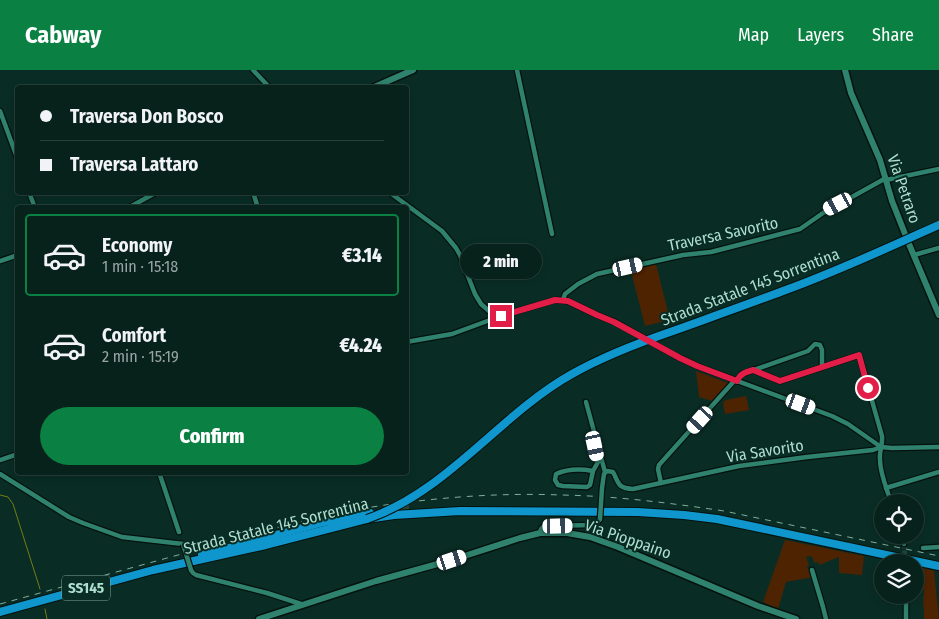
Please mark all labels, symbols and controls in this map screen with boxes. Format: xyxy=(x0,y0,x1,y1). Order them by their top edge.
text: Cabway xyxy=(25,21,101,49)
text: Map xyxy=(738,24,769,46)
text: Layers xyxy=(797,24,844,46)
text: Share xyxy=(872,24,914,46)
text: Traversa Don Bosco xyxy=(70,105,224,128)
street label: Via Petraro xyxy=(883,152,925,226)
text: Traversa Lattaro xyxy=(70,153,198,176)
car xyxy=(821,190,854,218)
street label: Traversa Savorito xyxy=(666,213,780,255)
icon: car xyxy=(42,233,87,278)
text: Economy xyxy=(102,234,172,257)
text: €3.14 xyxy=(342,244,382,267)
callout: 2 min xyxy=(460,244,542,278)
street label: Strada Statale 145 Sorrentina xyxy=(658,244,842,330)
text: 2 min xyxy=(483,252,519,271)
car xyxy=(611,256,644,278)
text: 1 min · 15:18 xyxy=(102,257,178,276)
route end xyxy=(490,305,512,327)
icon: car xyxy=(42,323,87,368)
text: Comfort xyxy=(102,324,166,347)
text: €4.24 xyxy=(339,334,382,357)
text: 2 min · 15:19 xyxy=(102,347,179,366)
route start xyxy=(857,377,879,399)
car xyxy=(784,392,817,416)
car xyxy=(684,404,715,436)
button: Confirm xyxy=(40,407,384,465)
car xyxy=(584,430,605,462)
street label: Via Savorito xyxy=(725,436,805,466)
street label: Strada Statale 145 Sorrentina xyxy=(182,494,370,558)
map controls xyxy=(874,494,924,604)
button: locate xyxy=(874,494,924,544)
street label: Via Pioppaino xyxy=(582,515,674,563)
car xyxy=(542,518,573,534)
car xyxy=(435,548,468,572)
button: layers xyxy=(874,554,924,604)
road number: SS145 xyxy=(62,576,110,600)

